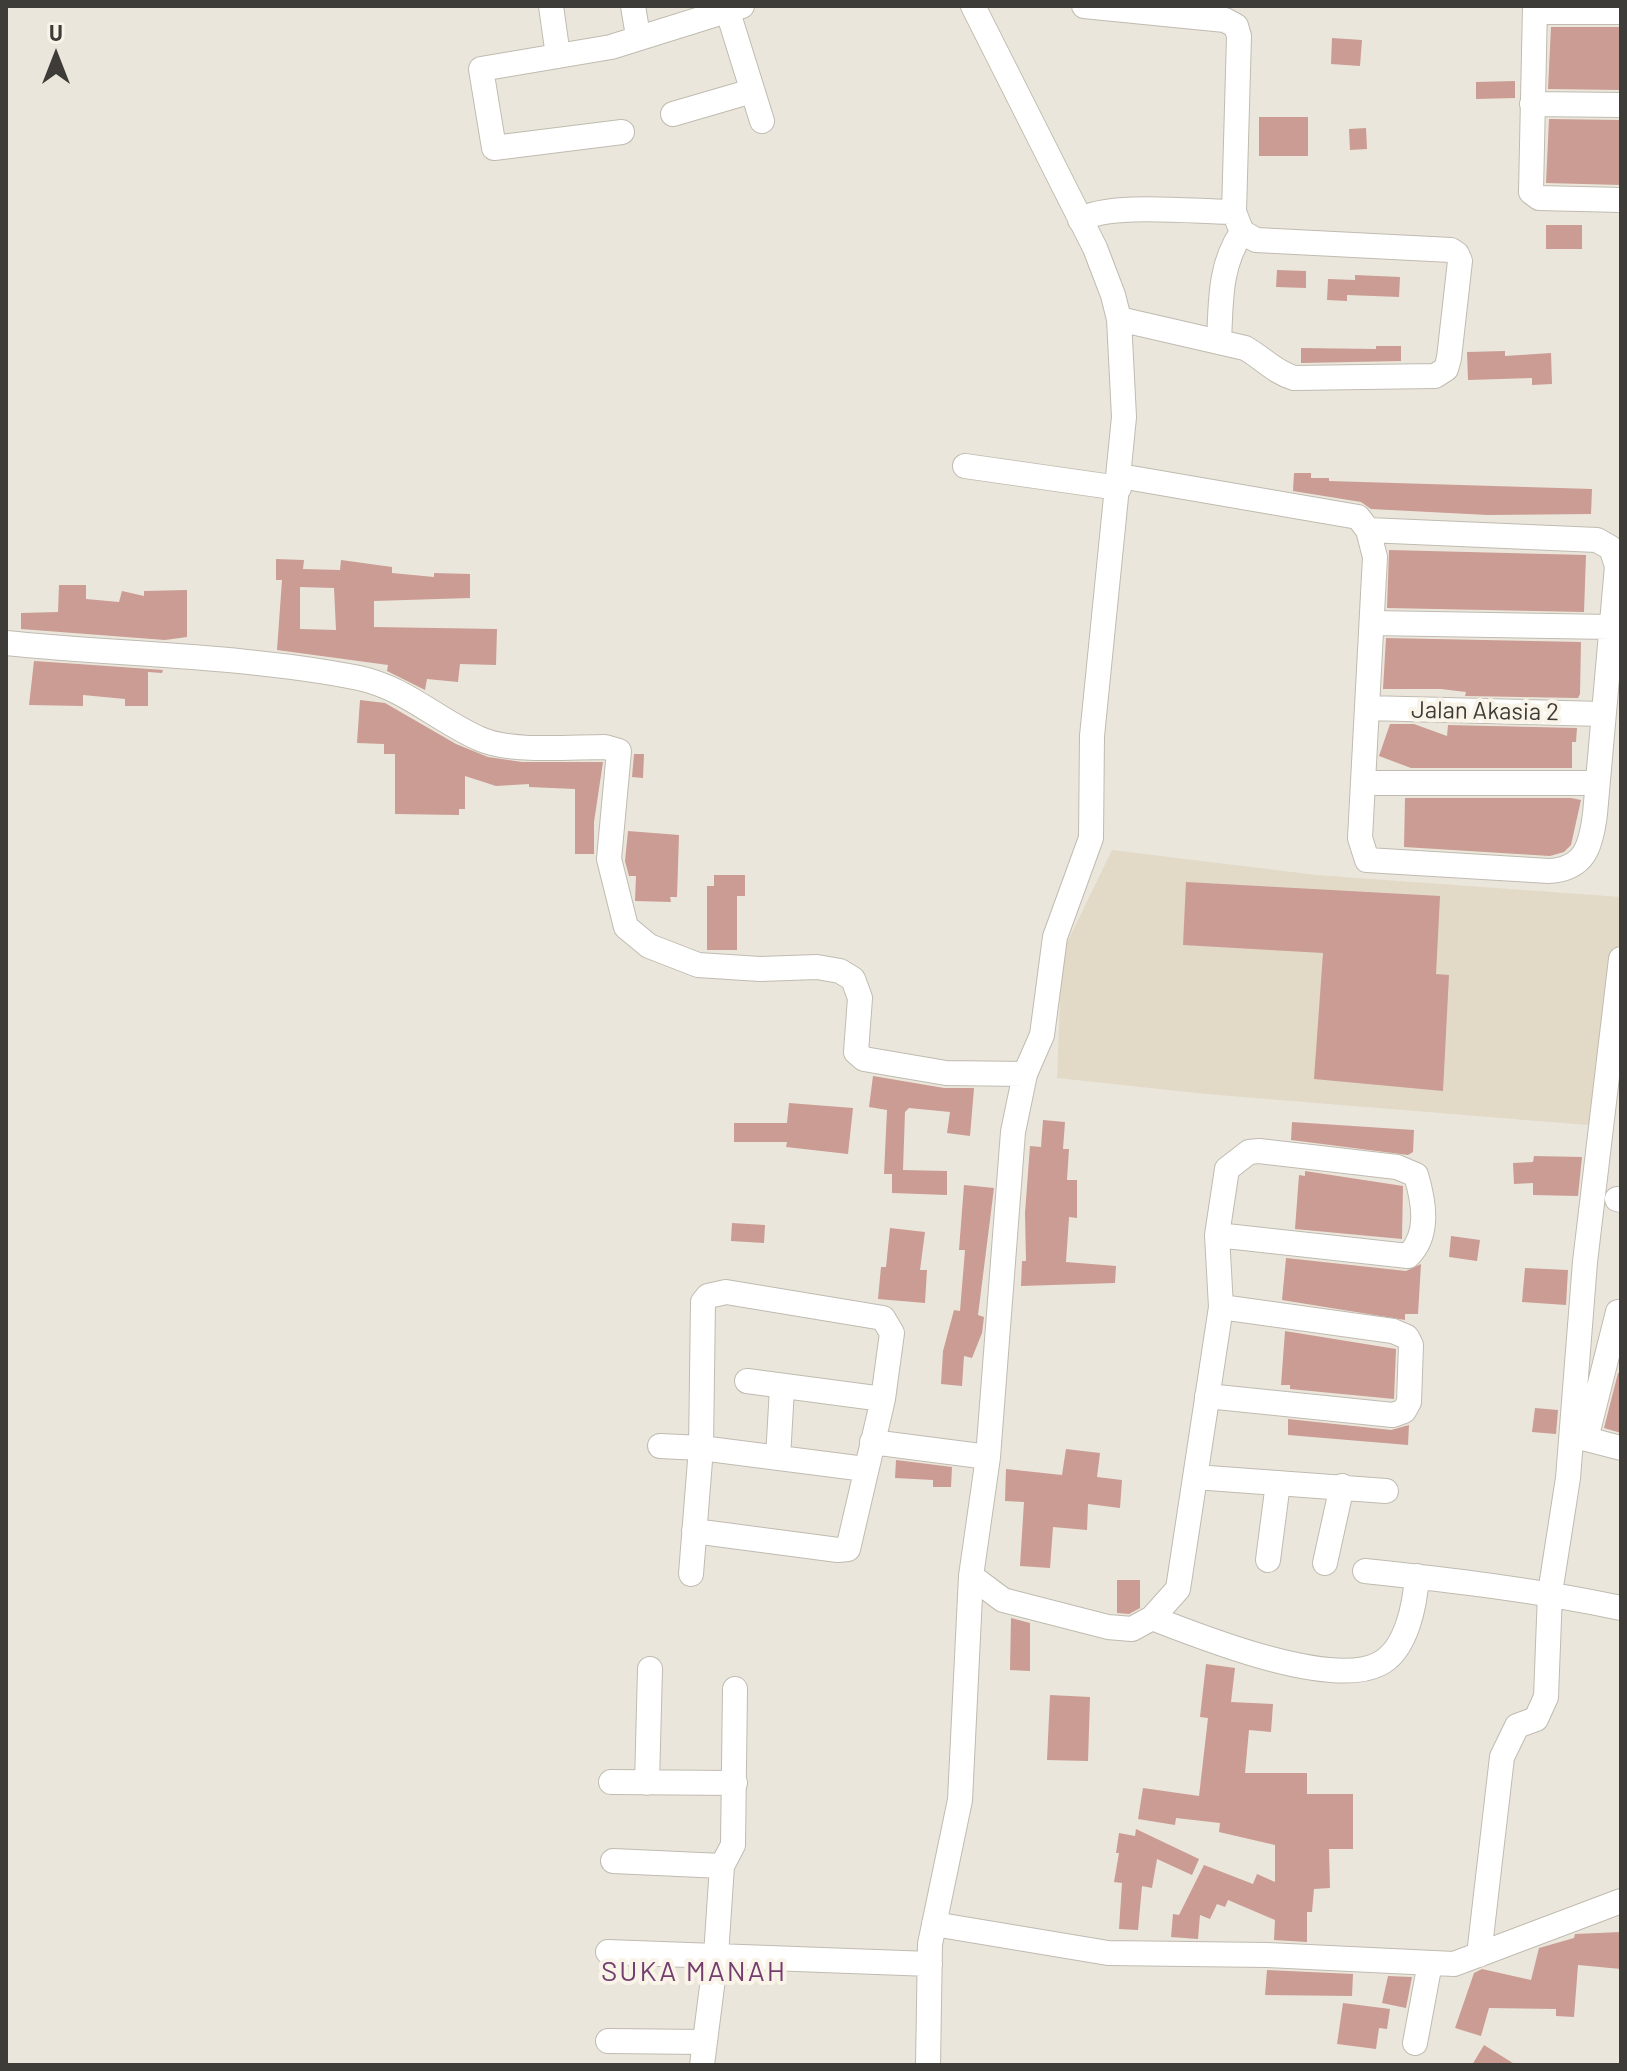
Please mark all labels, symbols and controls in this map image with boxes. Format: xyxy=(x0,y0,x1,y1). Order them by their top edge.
north arrow xyxy=(16,16,96,96)
text: U xyxy=(49,19,63,45)
street label: Jalan Akasia 2 xyxy=(1411,695,1559,727)
district label: SUKA MANAH xyxy=(601,1955,787,1989)

